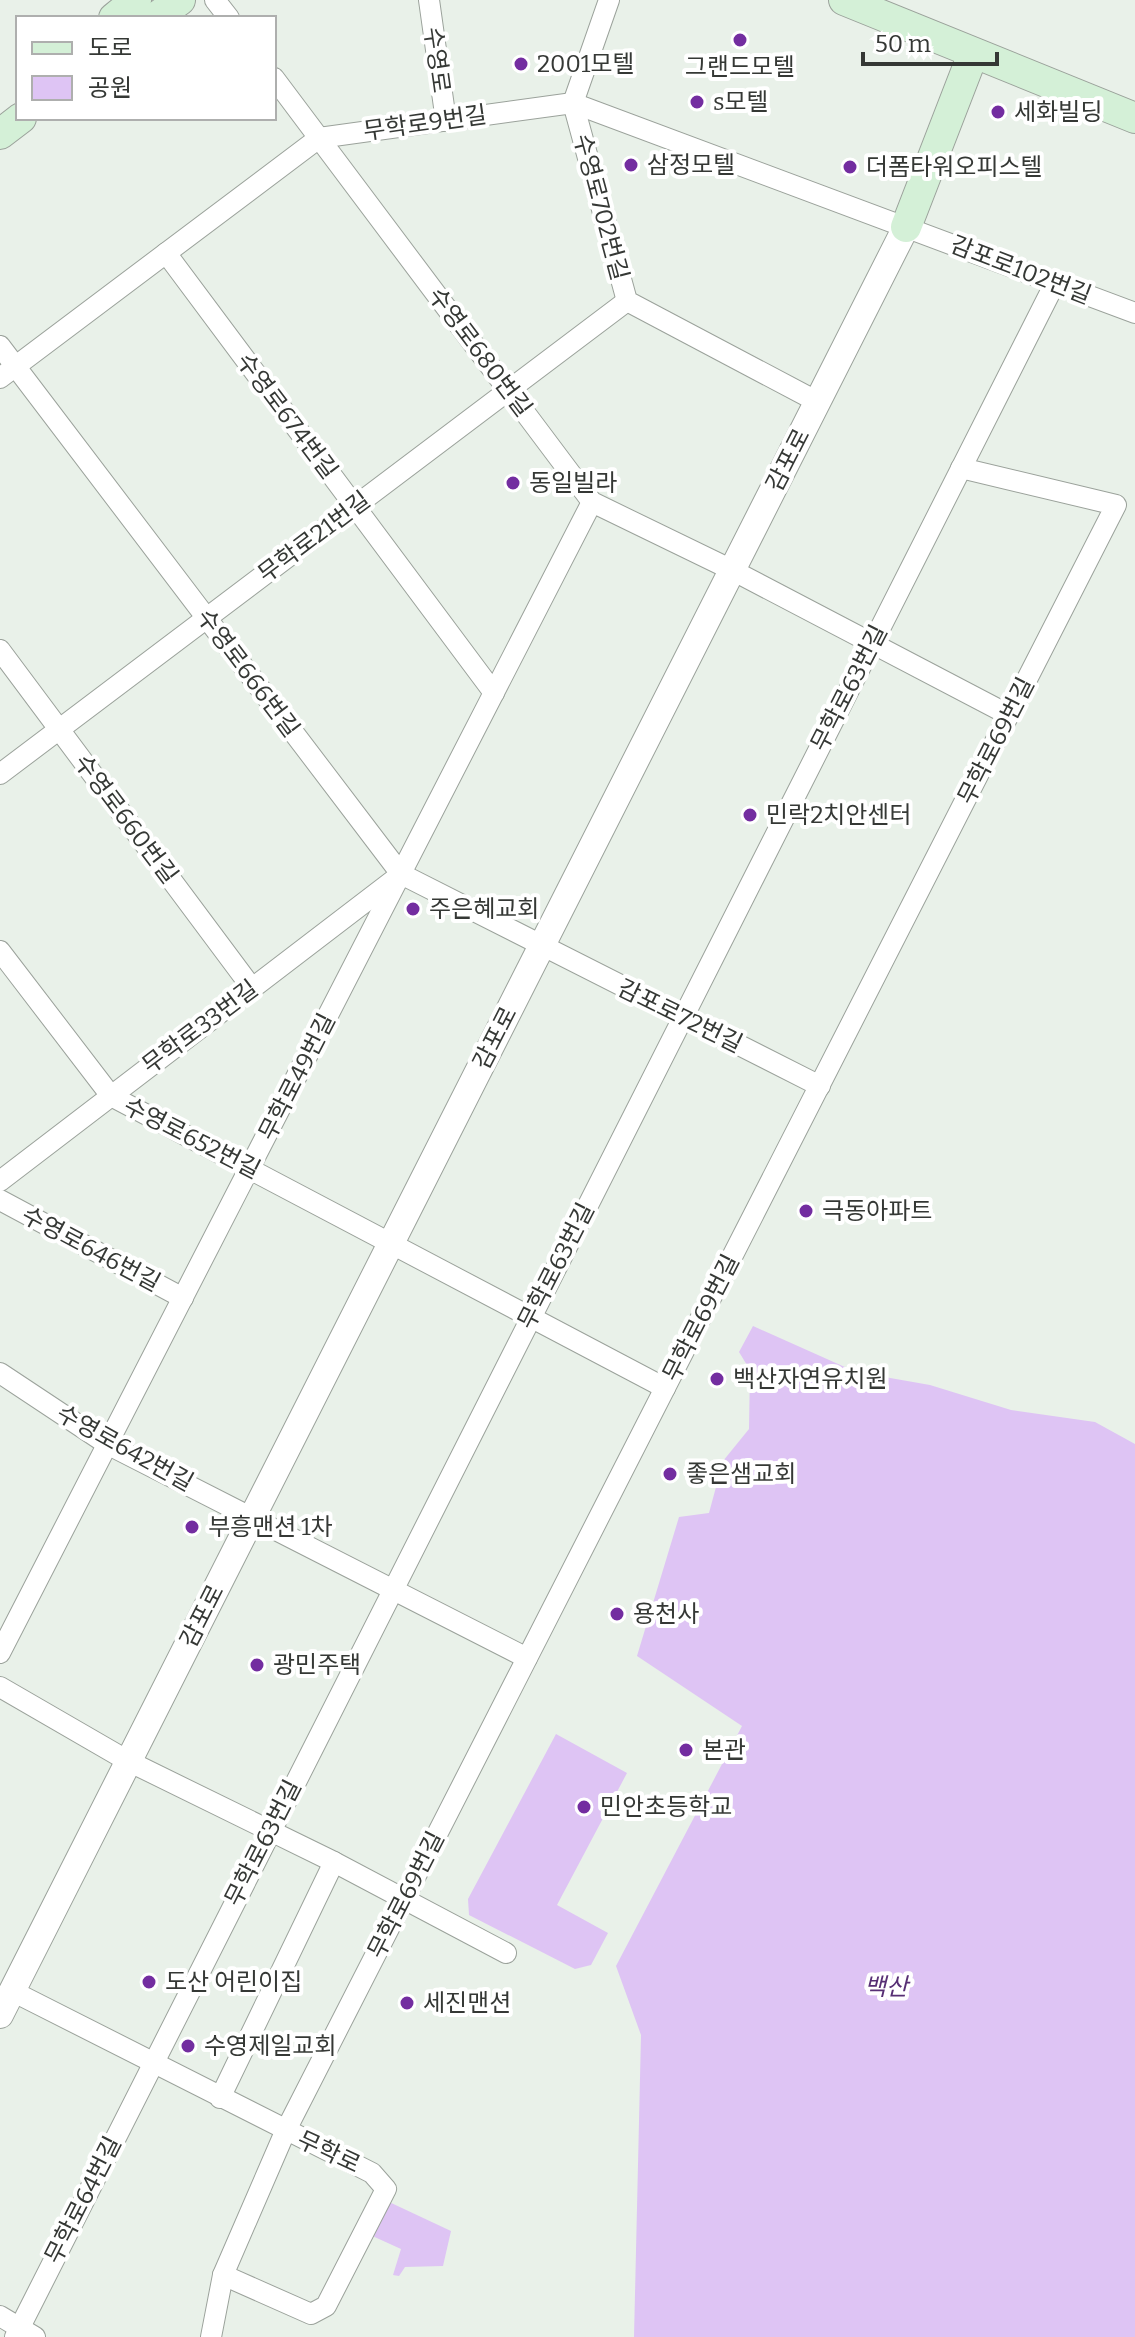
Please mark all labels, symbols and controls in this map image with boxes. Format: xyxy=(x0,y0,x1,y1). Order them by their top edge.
legend xyxy=(16,16,276,120)
scale bar xyxy=(863,16,997,66)
street label: 수영로 xyxy=(419,25,455,95)
text: 50 m xyxy=(875,30,931,58)
marker: 그랜드모텔 xyxy=(731,31,749,49)
text: 도로 xyxy=(88,34,132,62)
place label: 2001모텔 xyxy=(537,50,635,78)
place label: 그랜드모텔 xyxy=(685,53,795,81)
marker: 2001모텔 xyxy=(512,55,530,73)
text: 공원 xyxy=(88,74,132,102)
place label: s모텔 xyxy=(713,88,769,116)
marker: s모텔 xyxy=(688,93,706,111)
place label: 세화빌딩 xyxy=(1014,98,1102,126)
street label: 무학로9번길 xyxy=(361,100,489,146)
marker: 세화빌딩 xyxy=(989,103,1007,121)
street label: 수영로702번길 xyxy=(568,131,634,283)
place label: 삼정모텔 xyxy=(647,151,735,179)
place label: 더폼타워오피스텔 xyxy=(866,153,1043,181)
marker: 삼정모텔 xyxy=(622,156,640,174)
marker: 더폼타워오피스텔 xyxy=(841,158,859,176)
street label: 감포로102번길 xyxy=(947,230,1095,310)
street label: 수영로680번길 xyxy=(422,282,538,422)
street label: 수영로674번길 xyxy=(231,348,343,484)
street label: 감포로 xyxy=(760,424,816,496)
place label: 동일빌라 xyxy=(529,469,617,497)
marker: 동일빌라 xyxy=(504,474,522,492)
street label: 무학로21번길 xyxy=(252,486,376,588)
street label: 수영로666번길 xyxy=(191,604,305,742)
street label: 무학로63번길 xyxy=(805,620,893,756)
street label: 무학로69번길 xyxy=(952,673,1040,809)
street label: 수영로660번길 xyxy=(68,749,184,889)
place label: 민락2치안센터 xyxy=(766,801,912,829)
marker: 민락2치안센터 xyxy=(741,806,759,824)
place label: 주은혜교회 xyxy=(429,895,539,923)
marker: 주은혜교회 xyxy=(404,900,422,918)
street label: 무학로33번길 xyxy=(137,974,263,1080)
street label: 감포로72번길 xyxy=(613,974,747,1058)
street label: 감포로 xyxy=(467,1002,523,1074)
street label: 무학로49번길 xyxy=(253,1009,341,1145)
street label: 수영로652번길 xyxy=(119,1092,265,1184)
place label: 극동아파트 xyxy=(822,1197,932,1225)
street label: 무학로63번길 xyxy=(512,1198,600,1334)
street label: 수영로646번길 xyxy=(17,1201,165,1297)
marker: 극동아파트 xyxy=(797,1202,815,1220)
street label: 무학로69번길 xyxy=(657,1250,745,1386)
place label: 백산자연유치원 xyxy=(733,1365,888,1393)
marker: 백산자연유치원 xyxy=(708,1370,726,1388)
street label: 수영로642번길 xyxy=(52,1399,198,1497)
place label: 좋은샘교회 xyxy=(686,1460,796,1488)
marker: 좋은샘교회 xyxy=(661,1465,679,1483)
place label: 부흥맨션 1차 xyxy=(208,1513,333,1541)
marker: 부흥맨션 1차 xyxy=(183,1518,201,1536)
street label: 감포로 xyxy=(174,1580,230,1652)
place label: 용천사 xyxy=(633,1600,699,1628)
marker: 용천사 xyxy=(608,1605,626,1623)
place label: 광민주택 xyxy=(273,1651,361,1679)
marker: 광민주택 xyxy=(248,1656,266,1674)
place label: 본관 xyxy=(702,1736,746,1764)
marker: 본관 xyxy=(677,1741,695,1759)
street label: 무학로63번길 xyxy=(219,1775,307,1911)
place label: 민안초등학교 xyxy=(600,1793,732,1821)
marker: 민안초등학교 xyxy=(575,1798,593,1816)
street label: 무학로69번길 xyxy=(362,1827,450,1963)
place label: 도산 어린이집 xyxy=(165,1968,302,1996)
marker: 도산 어린이집 xyxy=(140,1973,158,1991)
park label: 백산 xyxy=(864,1973,911,2001)
place label: 세진맨션 xyxy=(423,1989,511,2017)
marker: 세진맨션 xyxy=(398,1994,416,2012)
place label: 수영제일교회 xyxy=(204,2032,336,2060)
marker: 수영제일교회 xyxy=(179,2037,197,2055)
street label: 무학로 xyxy=(293,2125,365,2179)
street label: 무학로64번길 xyxy=(39,2132,127,2268)

